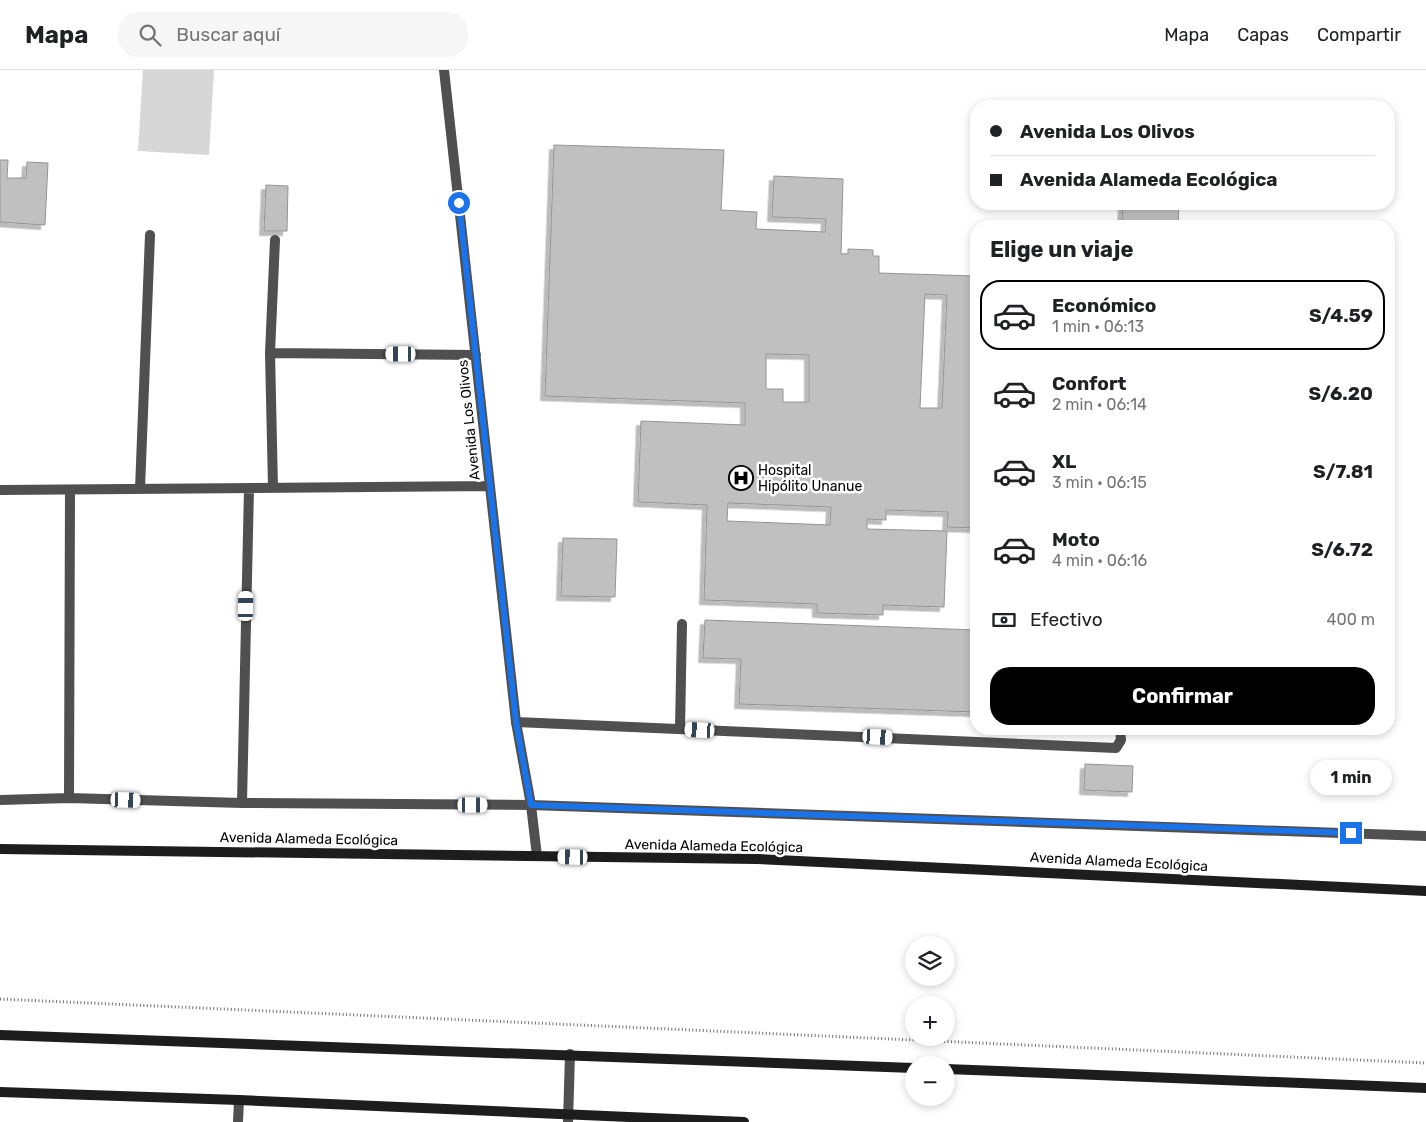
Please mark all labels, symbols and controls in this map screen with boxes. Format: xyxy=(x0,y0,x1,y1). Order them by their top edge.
search box xyxy=(118,12,468,57)
text: Mapa xyxy=(25,21,88,49)
icon: search xyxy=(136,21,164,49)
text: Buscar aquí xyxy=(176,23,280,46)
text: Mapa xyxy=(1164,24,1209,46)
text: Capas xyxy=(1237,24,1289,46)
text: Compartir xyxy=(1317,24,1401,46)
text: Avenida Los Olivos xyxy=(1020,120,1195,143)
text: Avenida Alameda Ecológica xyxy=(1020,168,1278,191)
route start xyxy=(448,192,470,214)
text: Elige un viaje xyxy=(990,236,1134,263)
icon: car xyxy=(992,293,1037,338)
text: Económico xyxy=(1052,294,1156,317)
text: S/4.59 xyxy=(1309,304,1373,327)
text: 1 min · 06:13 xyxy=(1052,317,1144,336)
car xyxy=(386,347,416,362)
street label: Avenida Los Olivos xyxy=(454,359,484,481)
icon: car xyxy=(992,371,1037,416)
text: Confort xyxy=(1052,372,1126,395)
text: S/6.20 xyxy=(1309,382,1373,405)
text: 2 min · 06:14 xyxy=(1052,395,1147,414)
icon: car xyxy=(992,449,1037,494)
text: XL xyxy=(1052,450,1076,473)
text: S/7.81 xyxy=(1313,460,1373,483)
place label: Hospital Hipólito Unanue xyxy=(758,462,862,495)
hospital icon: Hospital Hipólito Unanue xyxy=(728,465,754,491)
text: 3 min · 06:15 xyxy=(1052,473,1147,492)
icon: car xyxy=(992,527,1037,572)
text: Moto xyxy=(1052,528,1100,551)
text: S/6.72 xyxy=(1311,538,1373,561)
text: 4 min · 06:16 xyxy=(1052,551,1147,570)
car xyxy=(238,591,253,621)
icon: cash xyxy=(990,606,1018,634)
text: Efectivo xyxy=(1030,608,1103,631)
text: 400 m xyxy=(1327,610,1375,629)
button: Confirmar xyxy=(990,667,1375,725)
car xyxy=(684,722,715,738)
car xyxy=(862,729,893,745)
callout: 1 min xyxy=(1310,760,1392,796)
text: 1 min xyxy=(1331,768,1371,787)
car xyxy=(110,792,141,808)
car xyxy=(458,798,488,813)
route end xyxy=(1340,822,1362,844)
street label: Avenida Alameda Ecológica xyxy=(220,829,398,849)
street label: Avenida Alameda Ecológica xyxy=(625,836,803,856)
car xyxy=(557,849,588,865)
street label: Avenida Alameda Ecológica xyxy=(1029,849,1209,875)
map controls xyxy=(905,936,955,1106)
button: layers xyxy=(905,936,955,986)
button: + xyxy=(905,996,955,1046)
button: − xyxy=(905,1056,955,1106)

